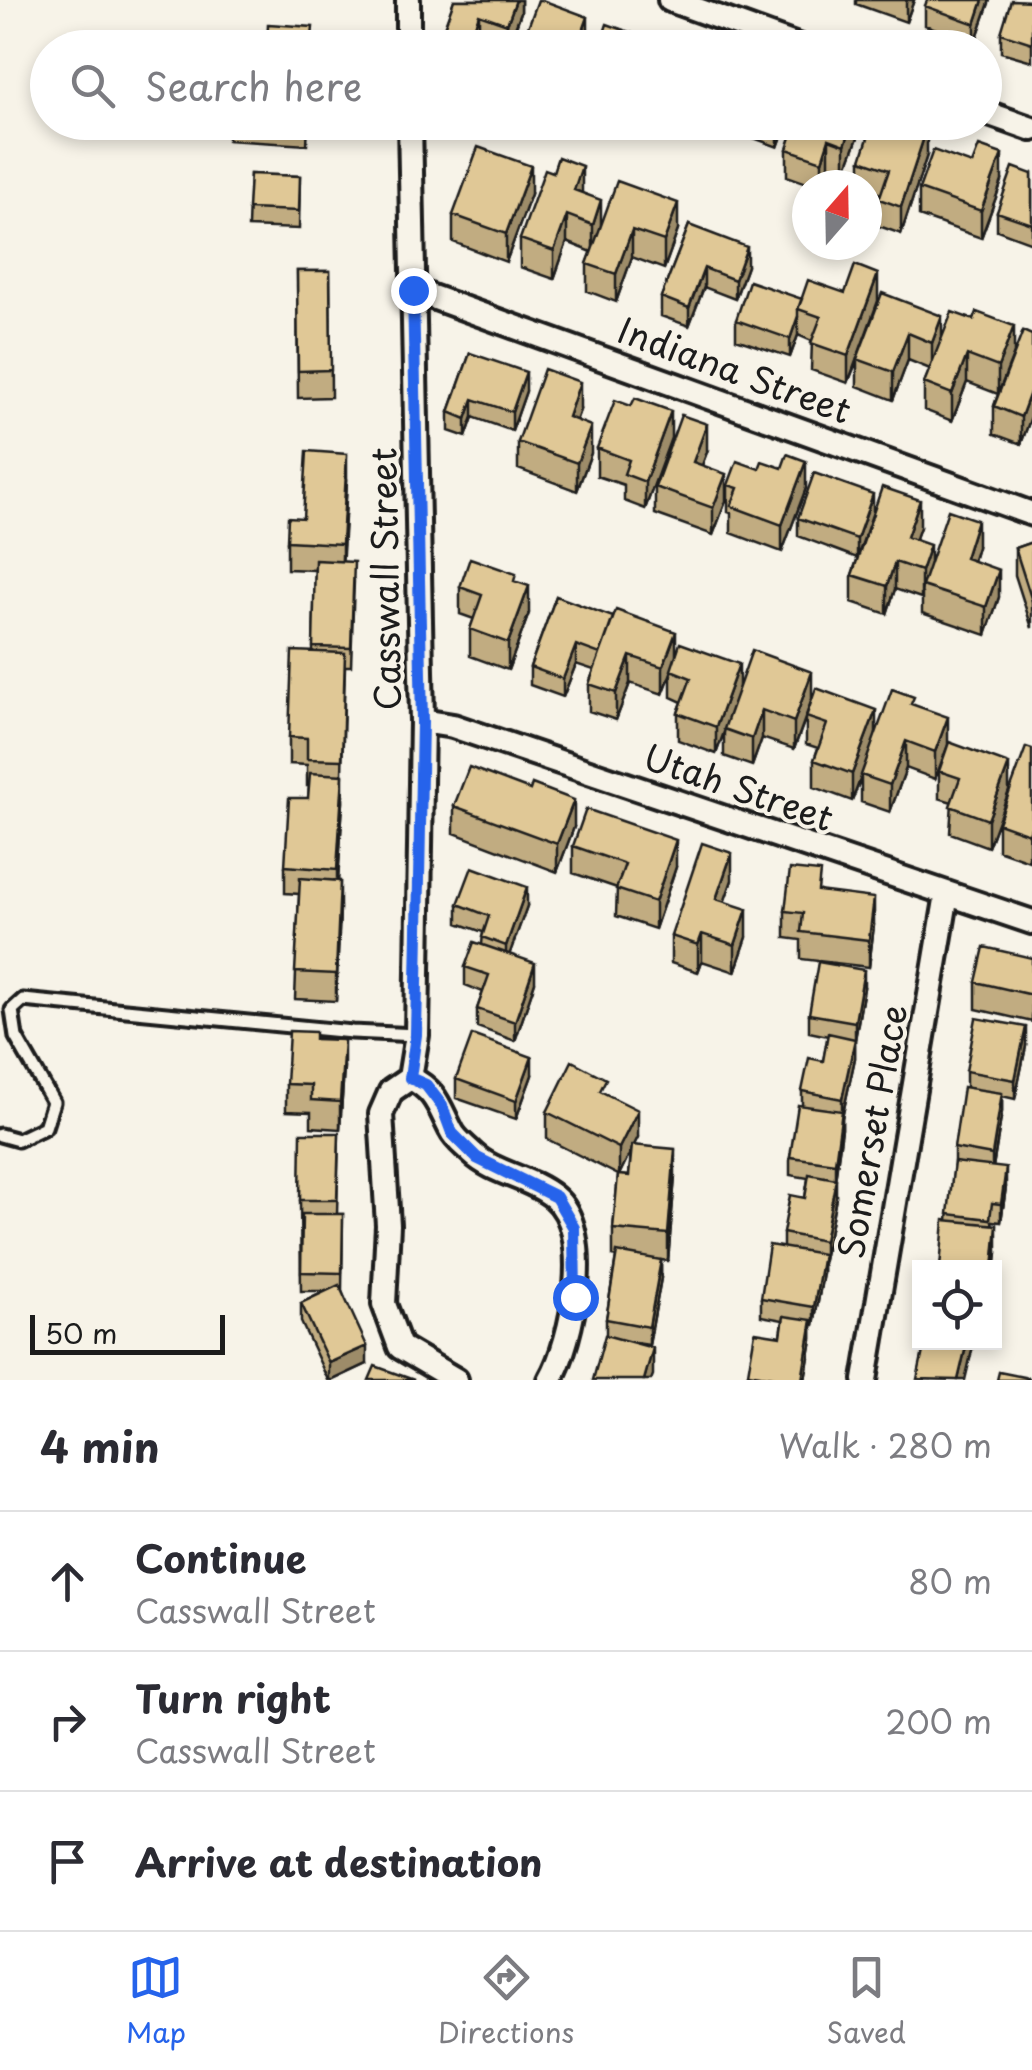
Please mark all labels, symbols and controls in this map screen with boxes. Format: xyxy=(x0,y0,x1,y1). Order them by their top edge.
search box xyxy=(30,30,1002,140)
text: Search here xyxy=(145,57,362,114)
icon: search xyxy=(65,58,120,113)
north arrow xyxy=(792,170,882,260)
route end xyxy=(391,268,437,314)
street label: Indiana Street xyxy=(611,302,859,436)
street label: Casswall Street xyxy=(355,447,413,711)
street label: Utah Street xyxy=(637,729,841,843)
street label: Somerset Place xyxy=(823,1000,919,1262)
map controls xyxy=(912,1260,1002,1350)
button: locate xyxy=(912,1260,1002,1350)
route start xyxy=(553,1275,599,1321)
scale bar xyxy=(30,1310,225,1354)
text: 50 m xyxy=(45,1311,118,1354)
text: 4 min xyxy=(40,1414,160,1477)
text: Walk · 280 m xyxy=(779,1421,992,1469)
text: Continue xyxy=(135,1529,306,1586)
icon: ahead xyxy=(40,1554,95,1609)
text: 80 m xyxy=(908,1557,992,1605)
text: Casswall Street xyxy=(135,1586,376,1634)
text: Turn right xyxy=(135,1669,331,1726)
icon: right xyxy=(40,1694,95,1749)
text: 200 m xyxy=(885,1697,992,1745)
text: Casswall Street xyxy=(135,1726,376,1774)
text: Arrive at destination xyxy=(135,1833,543,1890)
icon: arrive xyxy=(40,1834,95,1889)
tab: Map xyxy=(126,1950,186,2053)
tab: Directions xyxy=(438,1950,574,2053)
tab: Saved xyxy=(826,1950,906,2053)

